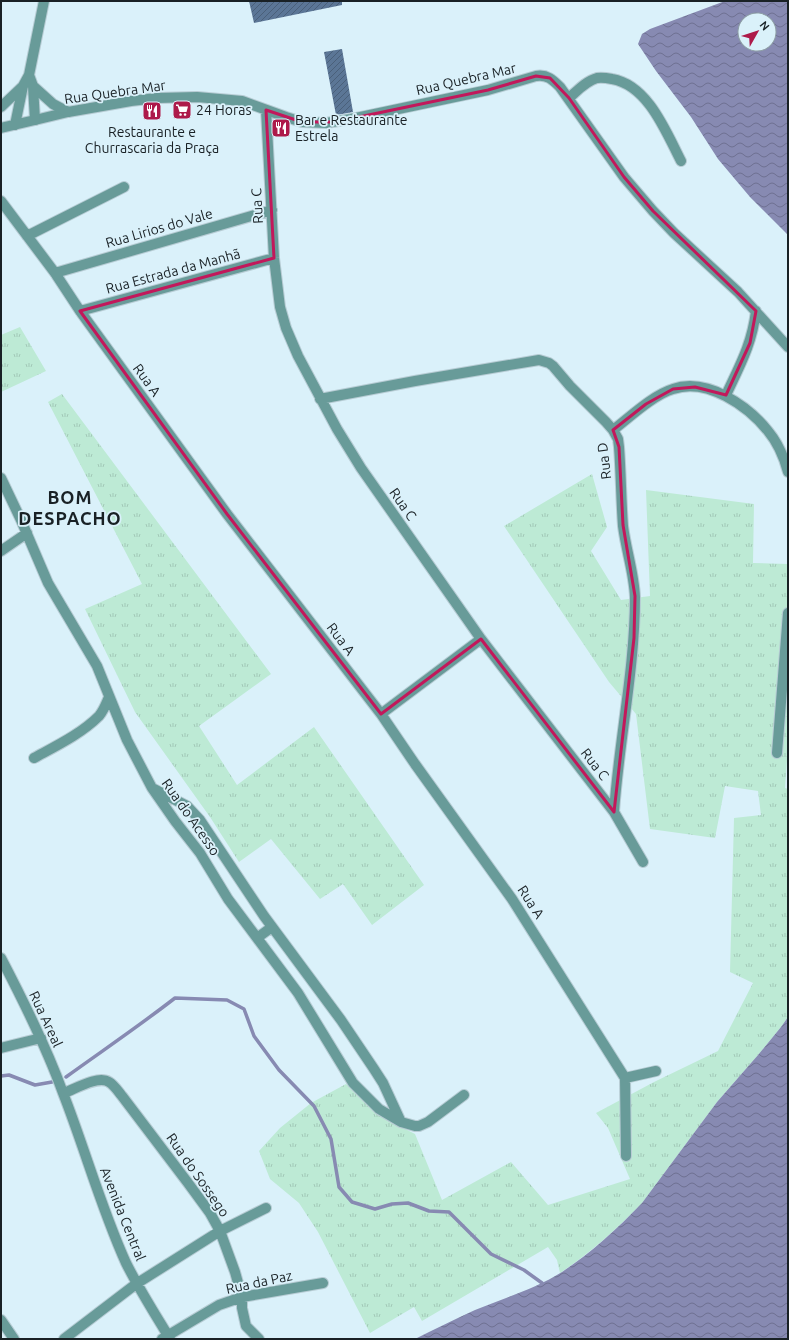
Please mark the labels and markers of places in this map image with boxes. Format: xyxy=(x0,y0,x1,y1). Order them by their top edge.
supermarket icon: 24 Horas xyxy=(171,99,193,121)
restaurant icon: Restaurante e Churrascaria da Praça xyxy=(141,100,163,122)
place label: 24 Horas xyxy=(196,102,252,118)
place label: Bar e Restaurante Estrela xyxy=(295,112,407,144)
restaurant icon: Bar e Restaurante Estrela xyxy=(270,117,292,139)
place label: Restaurante e Churrascaria da Praça xyxy=(85,124,219,156)

